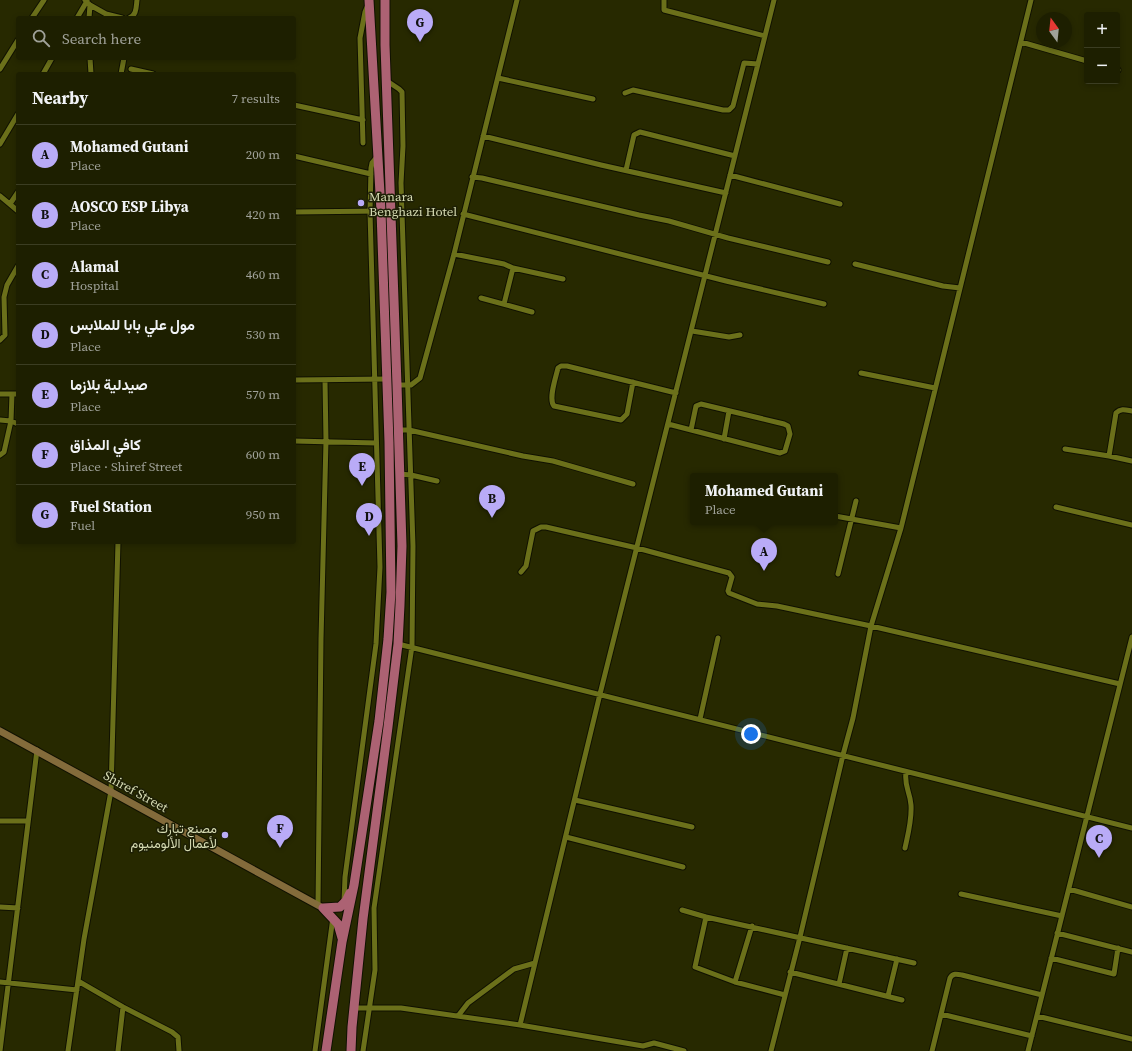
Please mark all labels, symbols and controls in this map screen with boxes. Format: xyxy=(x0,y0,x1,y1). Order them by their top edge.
pin: G xyxy=(407,9,433,42)
north arrow xyxy=(1036,12,1072,48)
map controls xyxy=(1084,12,1120,84)
button: + xyxy=(1084,12,1120,48)
search box xyxy=(16,16,296,60)
icon: search xyxy=(30,27,52,49)
text: Search here xyxy=(62,28,141,49)
button: − xyxy=(1084,48,1120,84)
text: Nearby xyxy=(32,86,88,110)
text: 7 results xyxy=(232,90,280,107)
text: Mohamed Gutani xyxy=(70,136,189,157)
text: A xyxy=(41,146,49,163)
text: 200 m xyxy=(246,146,280,163)
text: Place xyxy=(70,157,101,174)
place label: Manara Benghazi Hotel xyxy=(369,188,457,220)
text: AOSCO ESP Libya xyxy=(70,196,189,217)
marker: Manara Benghazi Hotel xyxy=(356,198,366,208)
text: B xyxy=(41,206,49,223)
text: 420 m xyxy=(246,206,280,223)
text: Place xyxy=(70,217,101,234)
text: Alamal xyxy=(70,256,119,277)
text: C xyxy=(41,266,49,283)
text: 460 m xyxy=(246,266,280,283)
text: Hospital xyxy=(70,277,119,294)
text: مول علي بابا للملابس xyxy=(70,314,195,335)
text: D xyxy=(40,326,50,343)
text: 530 m xyxy=(246,326,280,343)
text: Place xyxy=(70,338,101,355)
text: صيدلية بلازما xyxy=(70,374,148,395)
text: E xyxy=(41,386,49,403)
text: 570 m xyxy=(246,386,280,403)
text: Place xyxy=(70,398,101,415)
text: كافي المذاق xyxy=(70,434,141,455)
text: F xyxy=(41,446,49,463)
text: 600 m xyxy=(246,446,280,463)
pin: E xyxy=(349,453,375,486)
text: Place · Shiref Street xyxy=(70,458,182,475)
popup xyxy=(690,473,838,525)
text: Mohamed Gutani xyxy=(705,480,823,501)
pin: B xyxy=(479,485,505,518)
text: Fuel Station xyxy=(70,496,152,517)
text: Place xyxy=(705,501,736,518)
pin: D xyxy=(356,503,382,536)
text: G xyxy=(41,506,49,523)
text: 950 m xyxy=(246,506,280,523)
text: Fuel xyxy=(70,517,95,534)
pin: A xyxy=(751,538,777,571)
your location xyxy=(741,724,761,744)
street label: Shiref Street xyxy=(100,767,172,817)
pin: F xyxy=(267,815,293,848)
place label: مصنع تبارك لأعمال الألومنيوم xyxy=(130,820,217,852)
pin: C xyxy=(1086,825,1112,858)
marker: مصنع تبارك لأعمال الألومنيوم xyxy=(220,830,230,840)

